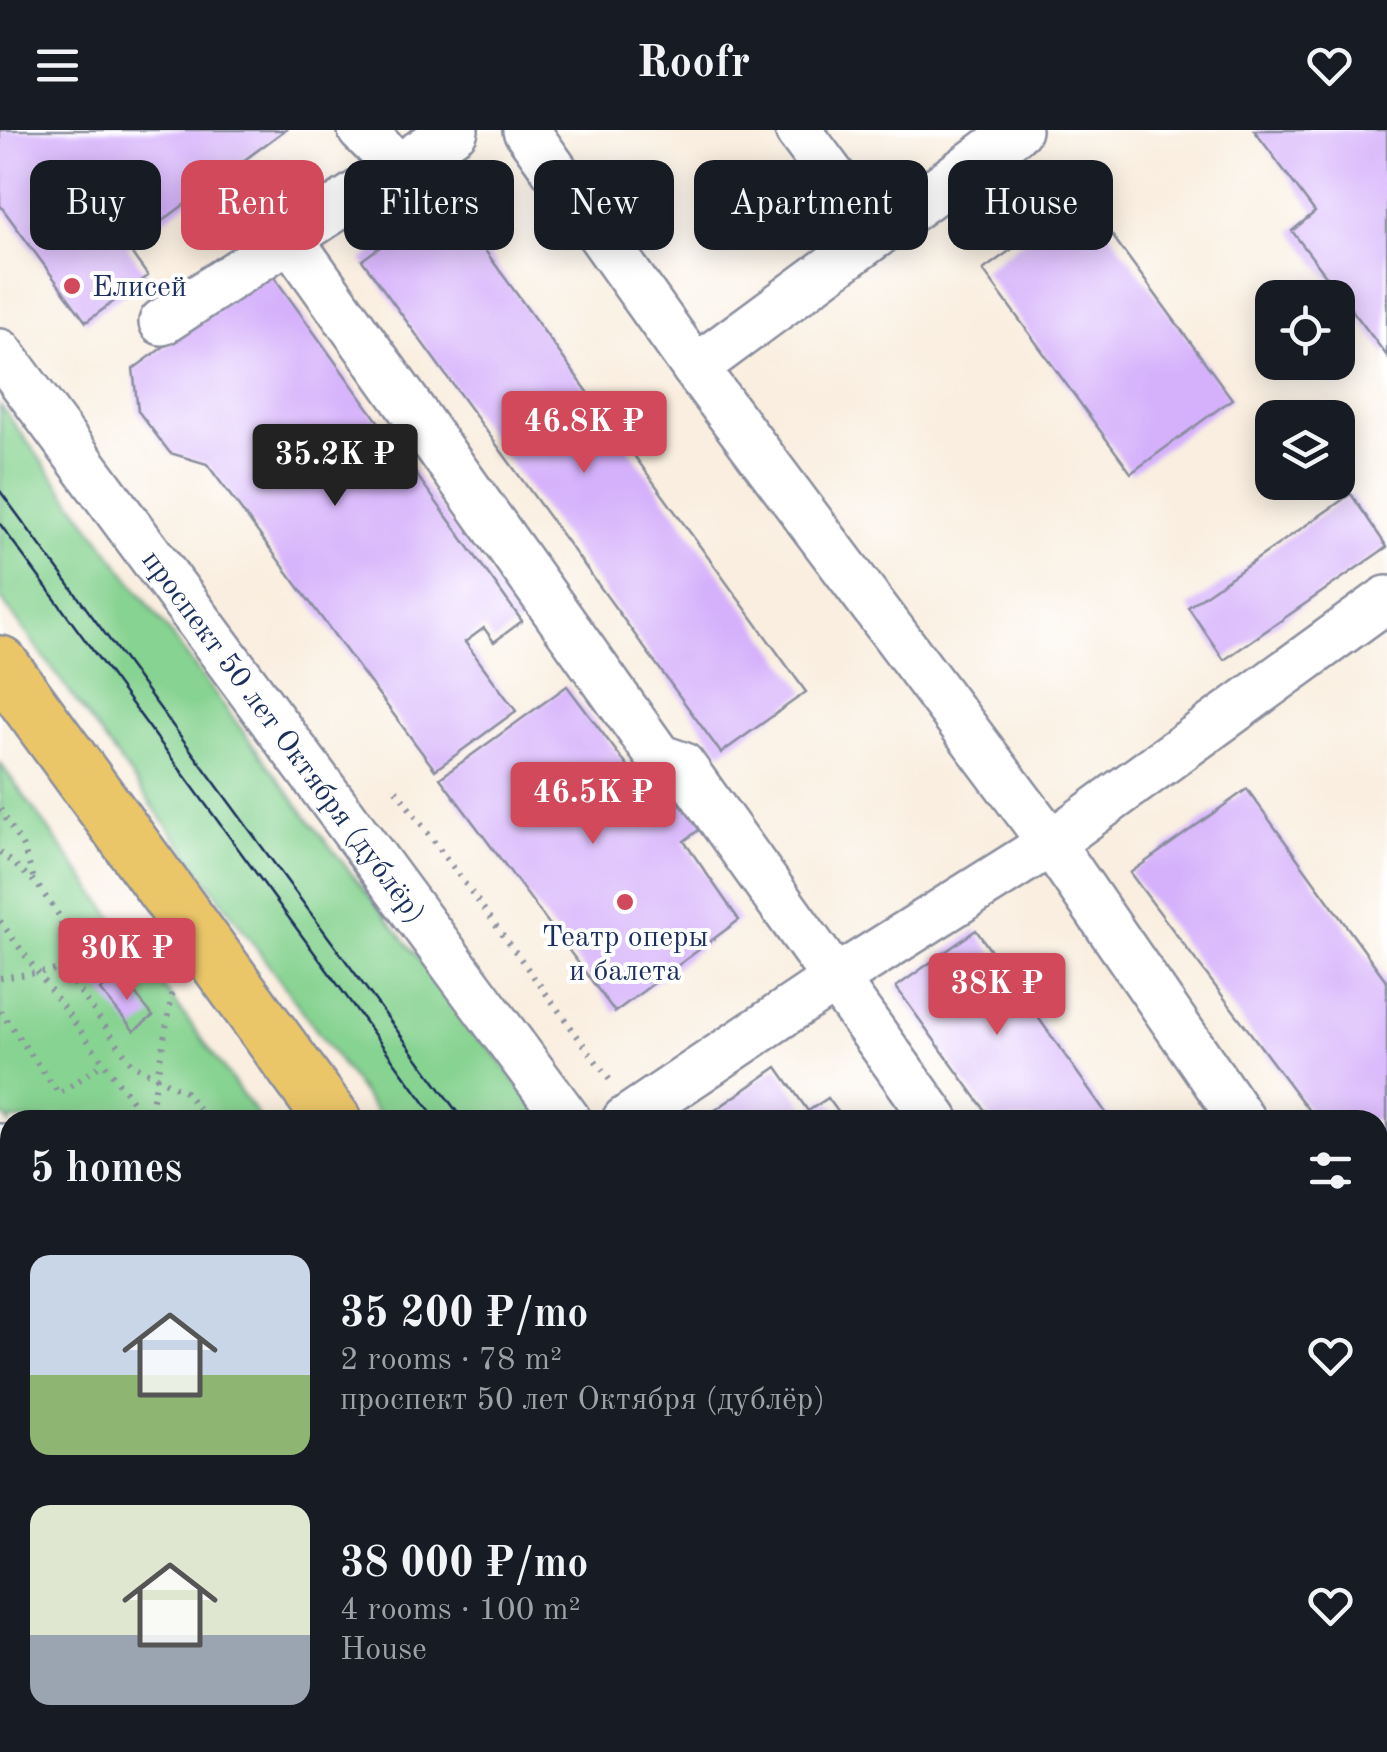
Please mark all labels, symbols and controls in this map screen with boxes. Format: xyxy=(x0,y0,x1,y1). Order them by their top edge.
icon: menu xyxy=(30,38,85,93)
icon: heart xyxy=(1302,38,1357,93)
text: Roofr xyxy=(637,42,750,87)
chip: Buy xyxy=(30,160,161,250)
chip: Rent xyxy=(181,160,324,250)
chip: Filters xyxy=(344,160,514,250)
chip: New xyxy=(534,160,674,250)
chip: Apartment xyxy=(694,160,928,250)
chip: House xyxy=(948,160,1113,250)
place label: Елисей xyxy=(92,273,187,303)
marker: Елисей xyxy=(61,275,83,297)
map controls xyxy=(1255,280,1355,500)
button: locate xyxy=(1255,280,1355,380)
pin: 46.8K ₽ xyxy=(492,391,676,476)
button: layers xyxy=(1255,400,1355,500)
text: 46.8K ₽ xyxy=(524,407,644,439)
pin: 35.2K ₽ xyxy=(243,424,427,509)
text: 35.2K ₽ xyxy=(275,440,395,472)
street label: проспект 50 лет Октября (дублёр) xyxy=(135,546,430,929)
pin: 46.5K ₽ xyxy=(501,762,685,847)
text: 46.5K ₽ xyxy=(533,778,653,810)
marker: Театр оперы и балета xyxy=(614,891,636,913)
pin: 30K ₽ xyxy=(57,918,197,1003)
place label: Театр оперы и балета xyxy=(542,923,708,987)
text: 30K ₽ xyxy=(80,934,174,966)
pin: 38K ₽ xyxy=(927,953,1067,1038)
text: 38K ₽ xyxy=(950,969,1044,1001)
icon: filters xyxy=(1303,1143,1358,1198)
text: 5 homes xyxy=(30,1149,182,1191)
text: 35 200 ₽/mo xyxy=(340,1294,588,1336)
icon: home xyxy=(110,1295,230,1415)
icon: heart xyxy=(1303,1328,1358,1383)
text: 2 rooms · 78 m² xyxy=(340,1345,562,1377)
text: проспект 50 лет Октября (дублёр) xyxy=(340,1385,825,1417)
text: 38 000 ₽/mo xyxy=(340,1544,588,1586)
icon: home xyxy=(110,1545,230,1665)
icon: heart xyxy=(1303,1578,1358,1633)
text: 4 rooms · 100 m² xyxy=(340,1595,581,1627)
text: House xyxy=(340,1635,427,1667)

